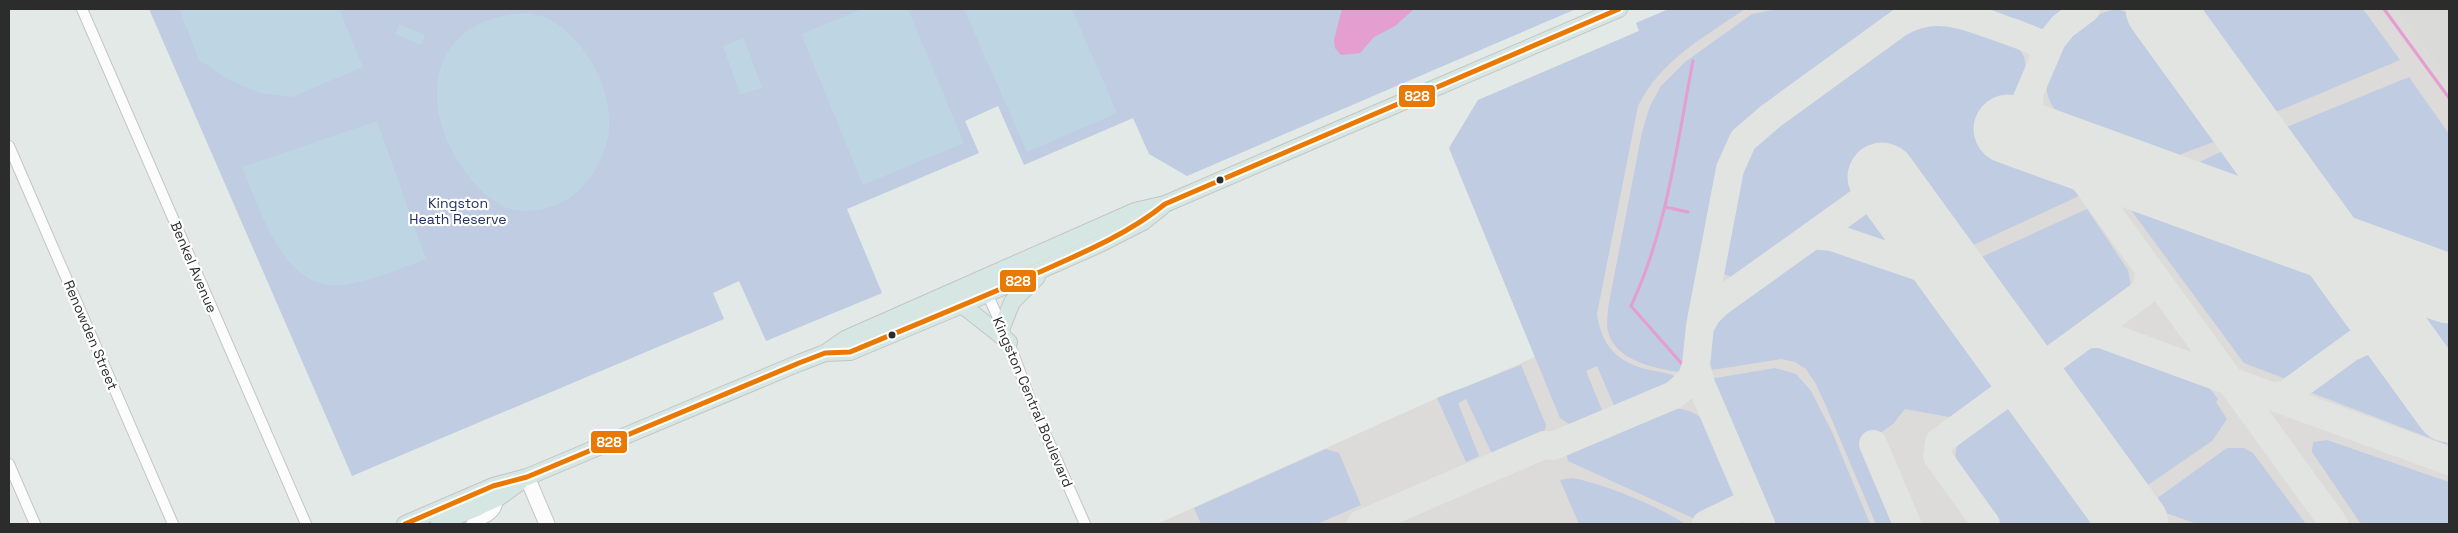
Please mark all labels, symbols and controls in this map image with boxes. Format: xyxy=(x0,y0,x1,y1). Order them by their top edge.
line badge: 828 xyxy=(1398,84,1436,108)
text: 828 xyxy=(1404,87,1430,105)
unlabelled marker xyxy=(1215,175,1225,185)
park label: Kingston Heath Reserve xyxy=(409,194,507,228)
street label: Benkel Avenue xyxy=(167,218,221,316)
line badge: 828 xyxy=(999,269,1037,293)
text: 828 xyxy=(1005,272,1031,290)
street label: Renowden Street xyxy=(60,277,122,393)
street label: Kingston Central Boulevard xyxy=(989,314,1077,490)
unlabelled marker xyxy=(887,330,897,340)
line badge: 828 xyxy=(590,430,628,454)
text: 828 xyxy=(596,433,622,451)

